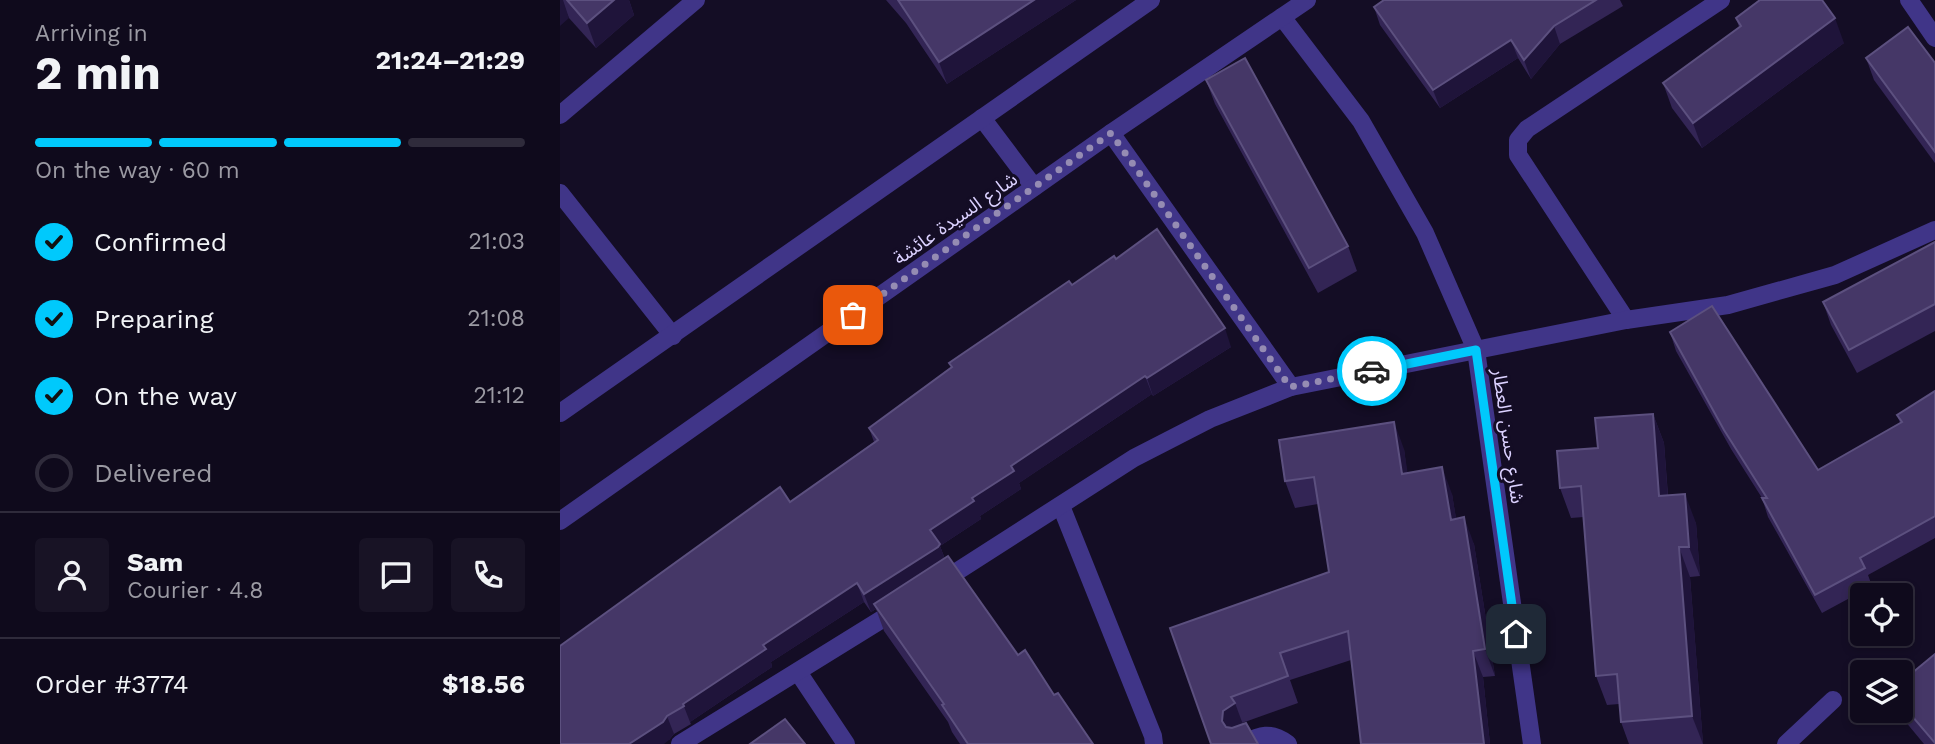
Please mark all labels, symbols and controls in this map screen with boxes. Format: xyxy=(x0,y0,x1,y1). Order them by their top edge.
text: Arriving in xyxy=(35,20,148,47)
text: 21:24–21:29 xyxy=(376,45,525,75)
text: 2 min xyxy=(35,46,161,100)
text: On the way · 60 m xyxy=(35,157,240,184)
street label: شارع السيدة عائشة xyxy=(889,167,1023,271)
icon: check xyxy=(35,223,73,261)
text: Confirmed xyxy=(94,227,227,257)
text: 21:03 xyxy=(469,228,525,255)
pin xyxy=(823,285,883,345)
icon: bag xyxy=(834,296,872,334)
icon: check xyxy=(35,300,73,338)
text: Preparing xyxy=(94,304,214,334)
text: 21:08 xyxy=(467,305,525,332)
courier xyxy=(1337,336,1407,406)
icon: car xyxy=(1353,352,1391,390)
street label: شارع حسن العطار xyxy=(1485,366,1529,506)
icon: check xyxy=(35,377,73,415)
text: On the way xyxy=(94,381,237,411)
text: 21:12 xyxy=(473,382,525,409)
text: Delivered xyxy=(94,458,213,488)
button: person xyxy=(35,538,109,612)
button: chat xyxy=(359,538,433,612)
button: phone xyxy=(451,538,525,612)
text: Sam xyxy=(127,547,183,577)
text: Courier · 4.8 xyxy=(127,577,263,604)
map controls xyxy=(1850,583,1913,723)
button: locate xyxy=(1850,583,1913,646)
pin xyxy=(1486,604,1546,664)
icon: home xyxy=(1497,615,1535,653)
button: layers xyxy=(1850,660,1913,723)
text: Order #3774 xyxy=(35,669,189,699)
text: $18.56 xyxy=(442,669,525,699)

